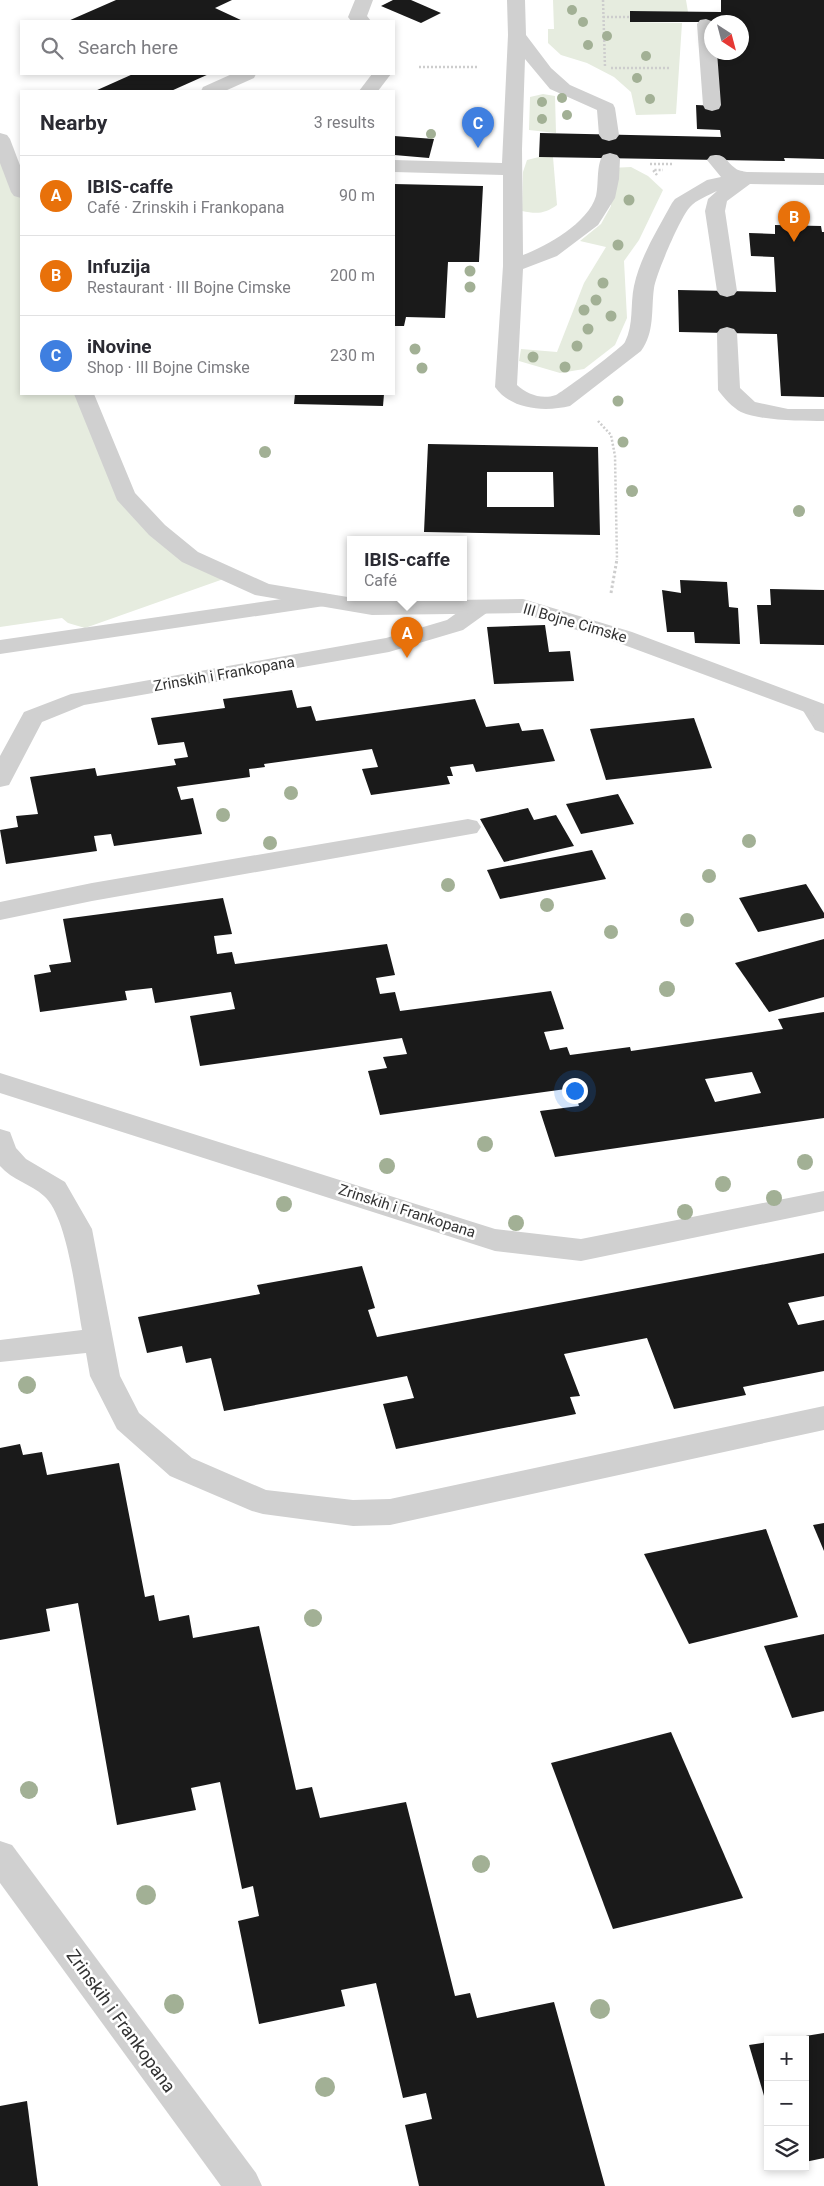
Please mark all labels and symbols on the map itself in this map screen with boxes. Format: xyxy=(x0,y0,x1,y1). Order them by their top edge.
north arrow xyxy=(704,15,749,60)
pin: C xyxy=(462,107,494,148)
pin: B xyxy=(778,201,810,242)
street label: III Bojne Cimske xyxy=(521,600,629,646)
pin: A xyxy=(391,617,423,658)
street label: Zrinskih i Frankopana xyxy=(152,653,296,695)
your location xyxy=(562,1078,588,1104)
street label: Zrinskih i Frankopana xyxy=(336,1180,478,1242)
street label: Zrinskih i Frankopana xyxy=(63,1945,180,2096)

